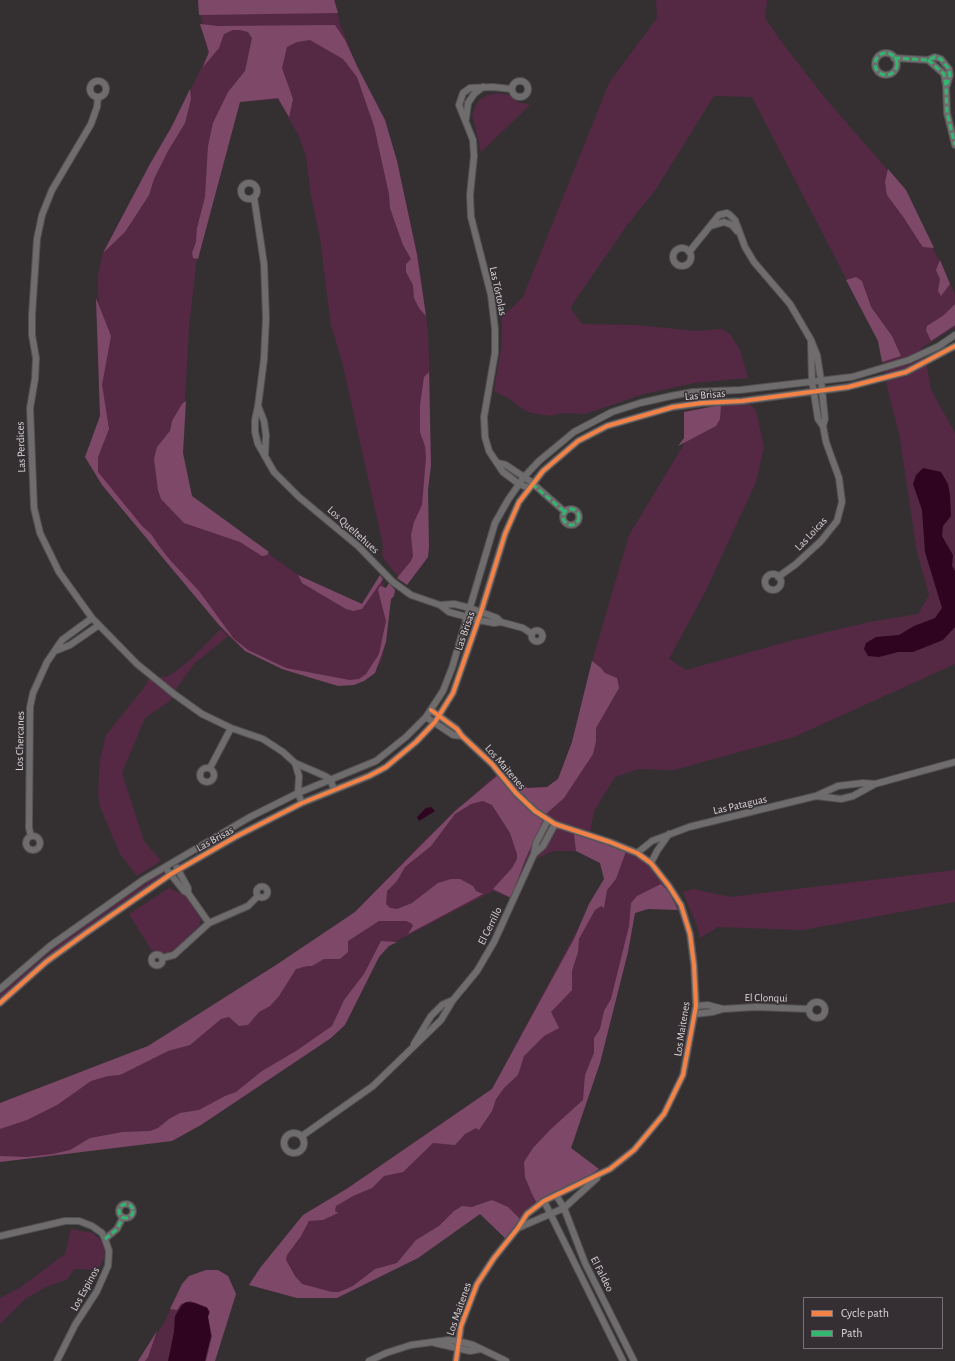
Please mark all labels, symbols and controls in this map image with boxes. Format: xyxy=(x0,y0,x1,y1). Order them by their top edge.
street label: Las Tórtolas xyxy=(486,265,510,317)
street label: Las Brisas xyxy=(684,387,726,403)
street label: Las Perdices xyxy=(14,421,28,473)
street label: Los Queltehues xyxy=(324,503,382,557)
street label: Las Loicas xyxy=(792,514,830,554)
street label: Las Brisas xyxy=(452,610,478,652)
street label: Los Chercanes xyxy=(13,711,27,771)
street label: Los Maitenes xyxy=(482,742,528,792)
street label: Las Pataguas xyxy=(712,792,768,818)
street label: Las Brisas xyxy=(194,823,236,855)
street label: El Cerrillo xyxy=(475,905,505,947)
street label: El Clonqui xyxy=(744,991,788,1005)
street label: Los Maitenes xyxy=(671,1001,693,1057)
street label: El Faldeo xyxy=(587,1254,617,1294)
street label: Los Espinos xyxy=(67,1265,103,1313)
street label: Los Maitenes xyxy=(444,1281,474,1337)
legend xyxy=(803,1297,943,1349)
text: Cycle path xyxy=(841,1307,889,1319)
text: Path xyxy=(841,1327,863,1339)

